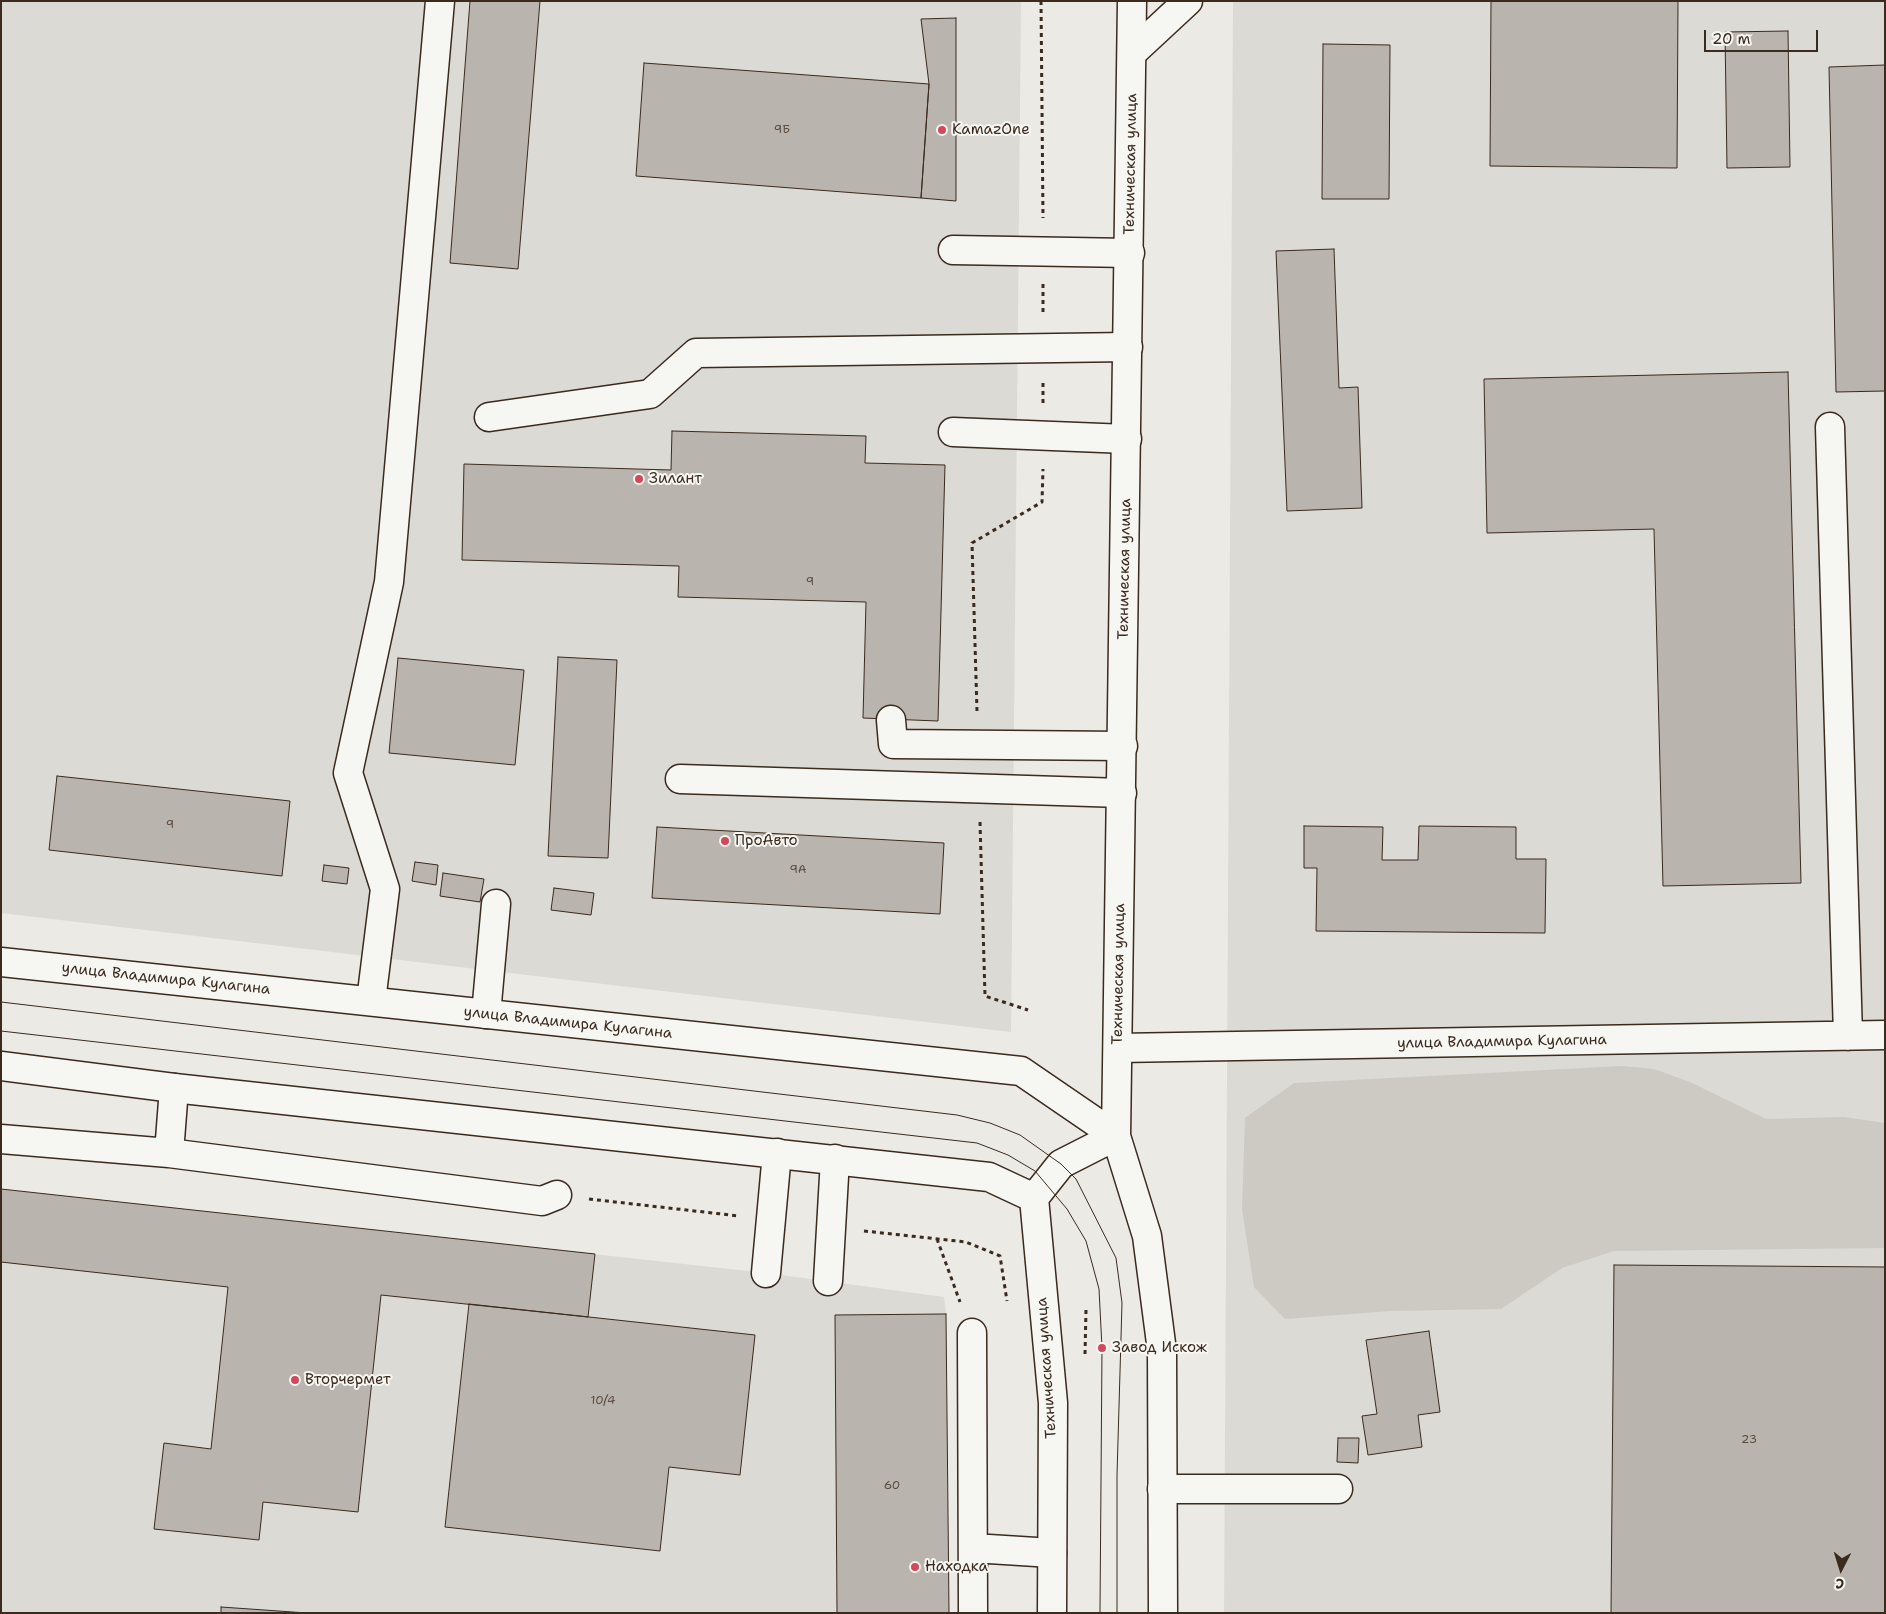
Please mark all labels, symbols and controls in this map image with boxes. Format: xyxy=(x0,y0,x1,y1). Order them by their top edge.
scale bar xyxy=(1706,20,1820,52)
text: 20 m xyxy=(1712,29,1751,49)
street label: Техническая улица xyxy=(1121,93,1141,235)
place label: KamazOne xyxy=(952,121,1030,139)
house number: 9Б xyxy=(774,123,790,137)
marker: KamazOne xyxy=(936,124,948,136)
place label: Зилант xyxy=(649,470,702,488)
marker: Зилант xyxy=(633,473,645,485)
street label: Техническая улица xyxy=(1115,498,1135,640)
house number: 9 xyxy=(806,575,814,589)
house number: 9 xyxy=(166,818,174,832)
place label: ПроАвто xyxy=(735,832,798,850)
marker: ПроАвто xyxy=(719,835,731,847)
house number: 9А xyxy=(789,863,807,877)
street label: Техническая улица xyxy=(1109,903,1129,1045)
street label: улица Владимира Кулагина xyxy=(61,959,271,999)
street label: улица Владимира Кулагина xyxy=(463,1003,673,1043)
street label: улица Владимира Кулагина xyxy=(1397,1031,1607,1053)
street label: Техническая улица xyxy=(1033,1297,1061,1439)
place label: Завод Искож xyxy=(1112,1339,1207,1357)
marker: Завод Искож xyxy=(1096,1342,1108,1354)
place label: Вторчермет xyxy=(305,1371,391,1389)
marker: Вторчермет xyxy=(289,1374,301,1386)
house number: 10/4 xyxy=(591,1394,615,1408)
house number: 23 xyxy=(1741,1433,1757,1447)
house number: 60 xyxy=(884,1479,900,1493)
north arrow xyxy=(1816,1544,1866,1594)
place label: Находка xyxy=(925,1558,988,1576)
marker: Находка xyxy=(909,1561,921,1573)
text: С xyxy=(1835,1575,1845,1593)

